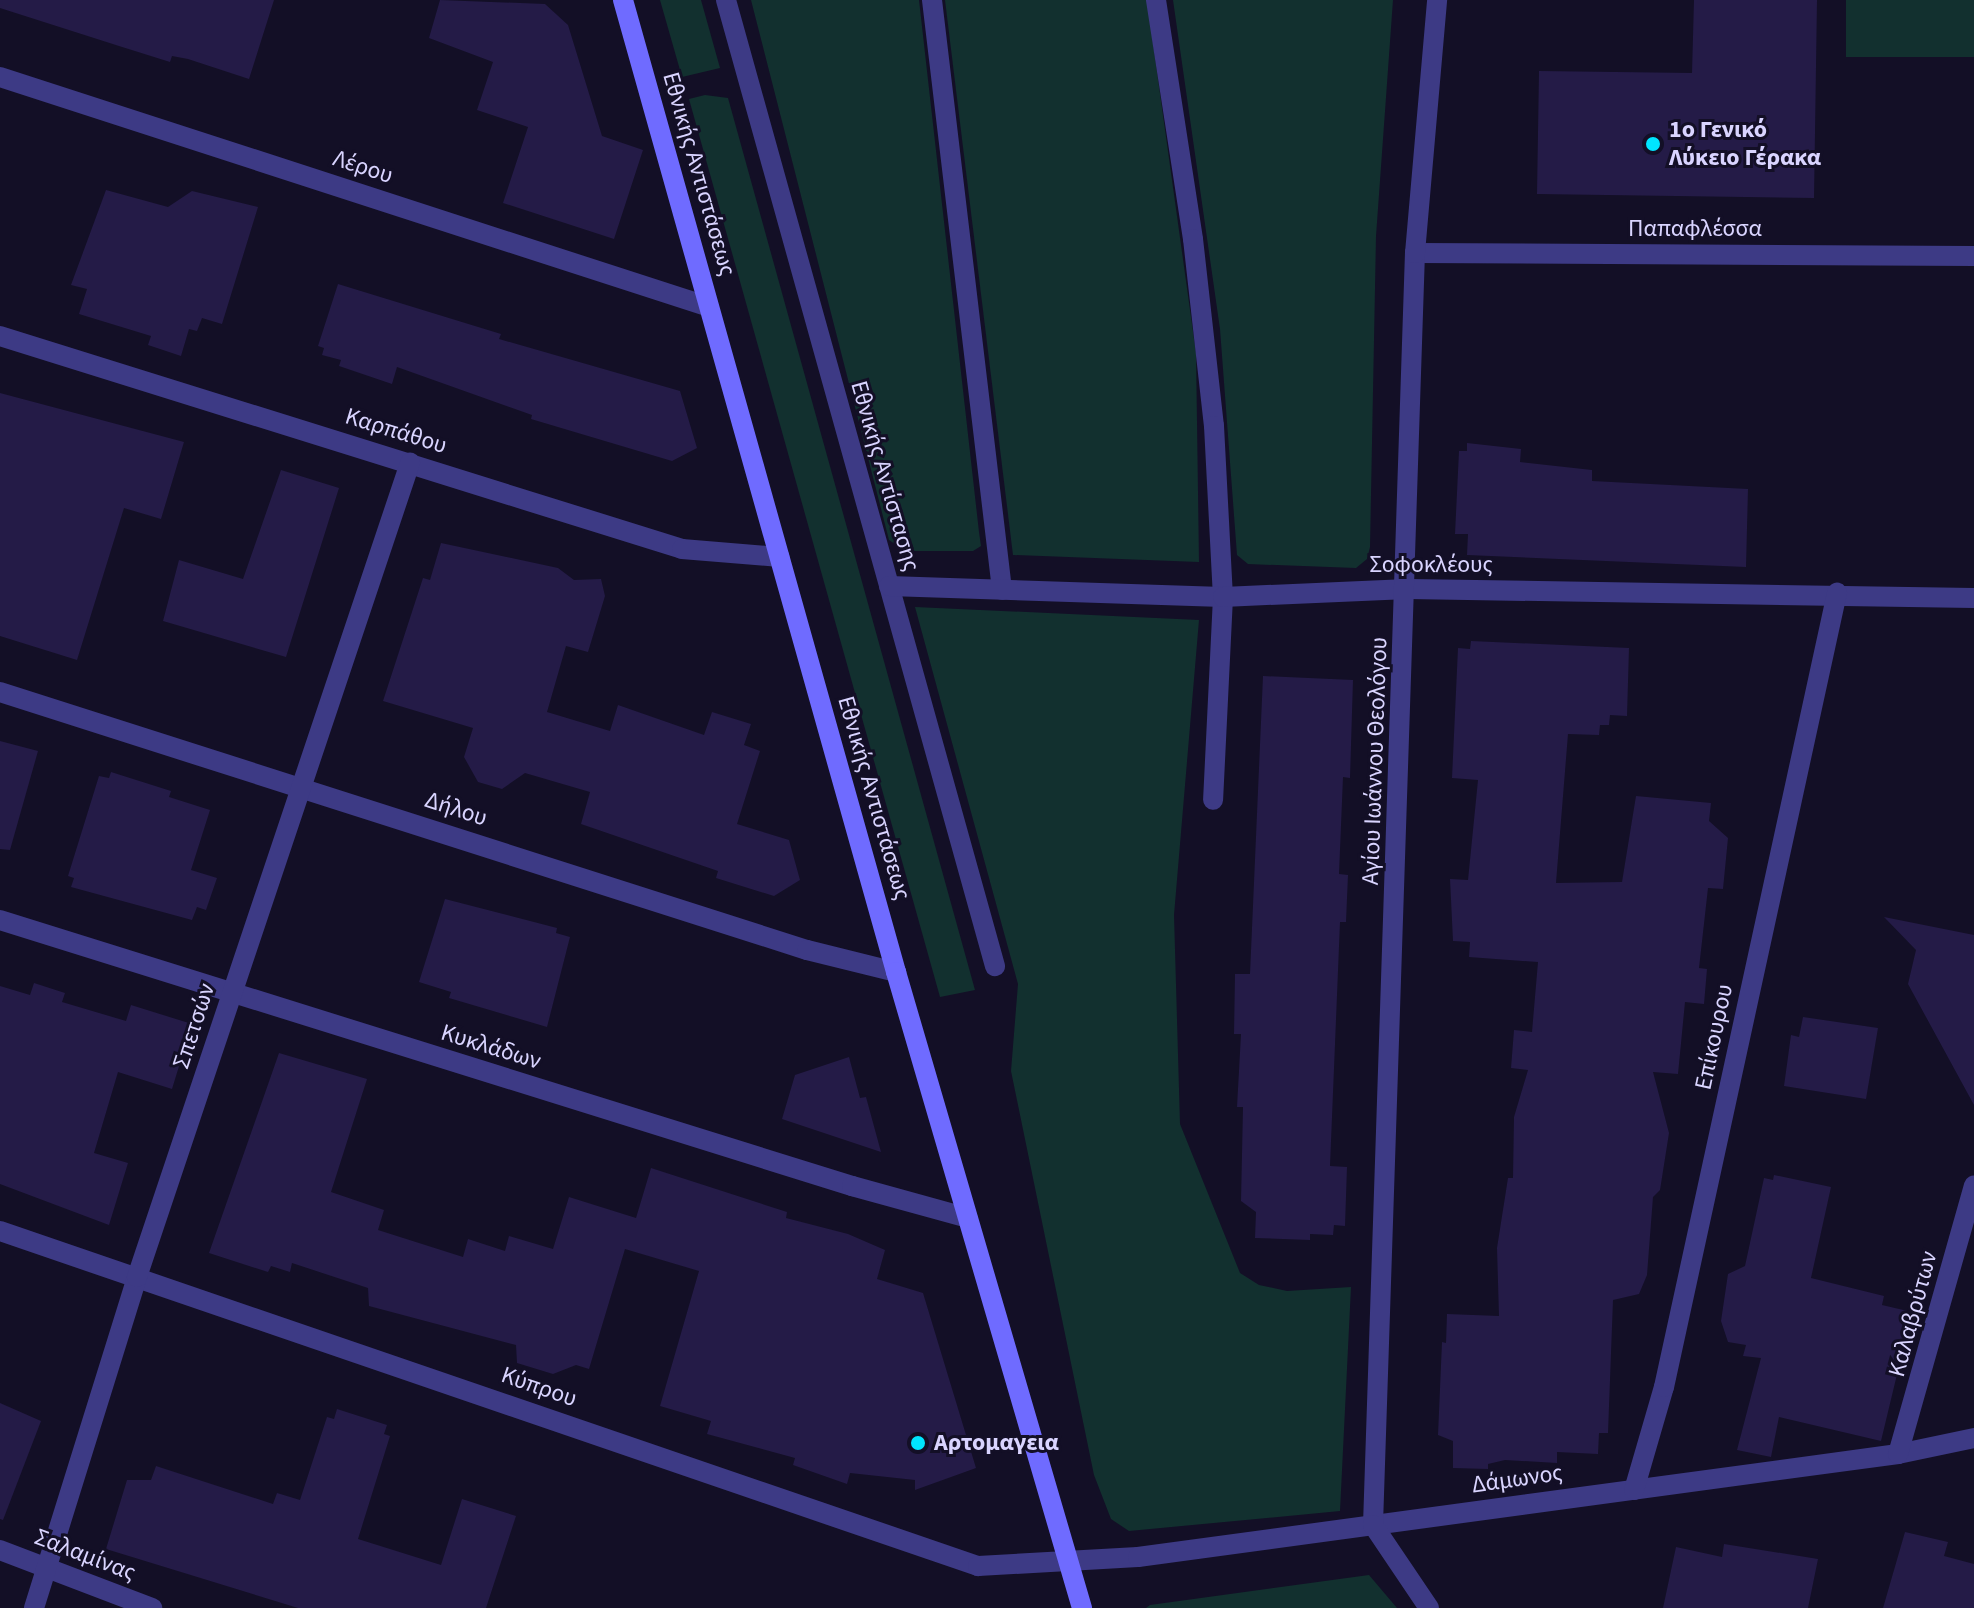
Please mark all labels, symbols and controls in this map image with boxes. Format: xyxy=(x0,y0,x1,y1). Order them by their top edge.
street label: Εθνικής Αντιστάσεως xyxy=(656,69,742,279)
place label: 1ο Γενικό Λύκειο Γέρακα xyxy=(1669,116,1821,172)
marker: 1ο Γενικό Λύκειο Γέρακα xyxy=(1644,135,1662,153)
street label: Λέρου xyxy=(329,144,397,190)
street label: Παπαφλέσσα xyxy=(1628,215,1762,243)
street label: Εθνικής Αντίστασης xyxy=(844,378,926,574)
street label: Καρπάθου xyxy=(342,402,450,460)
street label: Σοφοκλέους xyxy=(1369,551,1493,579)
street label: Αγίου Ιωάννου Θεολόγου xyxy=(1356,636,1394,886)
street label: Εθνικής Αντιστάσεως xyxy=(831,693,917,903)
street label: Δήλου xyxy=(421,785,491,833)
street label: Σπετσών xyxy=(167,980,221,1072)
street label: Επίκουρου xyxy=(1689,981,1739,1093)
street label: Κυκλάδων xyxy=(438,1018,544,1076)
street label: Καλαβρύτων xyxy=(1882,1248,1944,1380)
street label: Κύπρου xyxy=(497,1361,581,1413)
place label: Αρτομαγεια xyxy=(934,1429,1059,1457)
marker: Αρτομαγεια xyxy=(909,1434,927,1452)
street label: Δάμωνος xyxy=(1470,1458,1564,1500)
street label: Σαλαμίνας xyxy=(30,1523,140,1587)

